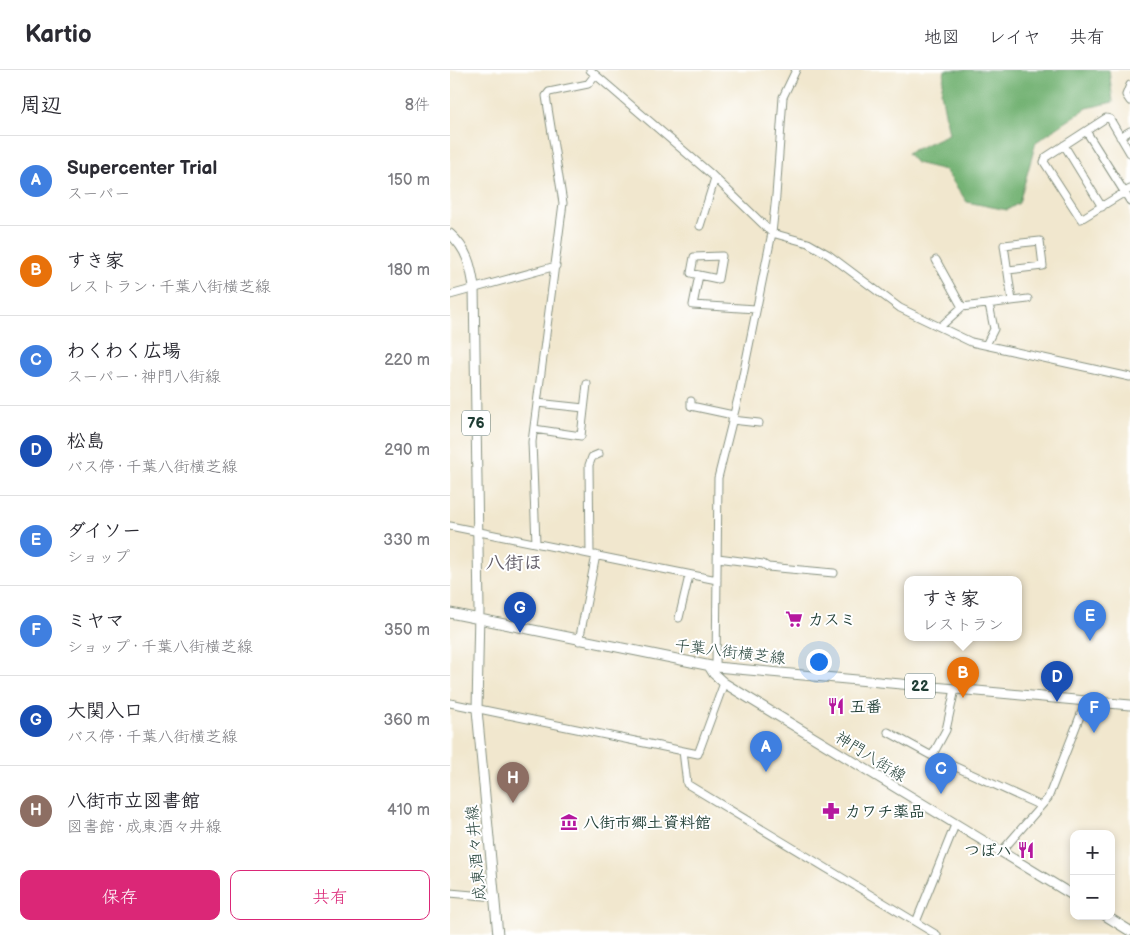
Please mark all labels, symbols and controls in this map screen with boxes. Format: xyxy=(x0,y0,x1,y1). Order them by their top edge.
text: Kartio xyxy=(25,20,92,49)
text: 地図 xyxy=(924,27,960,48)
text: レイヤ xyxy=(988,27,1041,48)
text: 共有 xyxy=(1069,27,1105,48)
text: 周辺 xyxy=(20,93,62,118)
text: 8件 xyxy=(405,96,430,115)
text: Supercenter Trial xyxy=(67,157,217,180)
text: A xyxy=(31,171,41,190)
text: 150 m xyxy=(388,171,430,190)
text: スーパー xyxy=(67,185,130,204)
text: すき家 xyxy=(67,250,124,273)
text: B xyxy=(30,261,42,280)
text: 180 m xyxy=(388,261,430,280)
text: レストラン · 千葉八街横芝線 xyxy=(67,278,271,297)
text: わくわく広場 xyxy=(67,340,181,363)
text: C xyxy=(30,351,42,370)
text: 220 m xyxy=(384,351,430,370)
text: スーパー · 神門八街線 xyxy=(67,368,221,387)
road number: 76 xyxy=(462,410,490,436)
text: 松島 xyxy=(67,430,105,453)
text: D xyxy=(30,441,42,460)
text: 290 m xyxy=(384,441,430,460)
text: バス停 · 千葉八街横芝線 xyxy=(67,458,237,477)
text: ダイソー xyxy=(67,520,141,543)
text: E xyxy=(31,531,41,550)
text: 330 m xyxy=(383,531,430,550)
text: ショップ xyxy=(67,548,130,567)
district label: 八街ほ xyxy=(485,552,543,575)
popup xyxy=(904,576,1022,641)
text: すき家 xyxy=(922,588,979,611)
pin: G xyxy=(504,592,536,633)
pin: E xyxy=(1074,600,1106,641)
supermarket icon: カスミ xyxy=(784,609,804,629)
text: ミヤマ xyxy=(67,610,124,633)
place label: カスミ xyxy=(808,611,856,630)
text: レストラン xyxy=(922,616,1004,635)
text: F xyxy=(31,621,41,640)
text: 350 m xyxy=(384,621,430,640)
street label: 千葉八街横芝線 xyxy=(673,636,787,669)
text: ショップ · 千葉八街横芝線 xyxy=(67,638,253,657)
your location xyxy=(806,649,832,675)
pin: B xyxy=(947,657,979,698)
pin: D xyxy=(1041,661,1073,702)
road number: 22 xyxy=(905,674,935,698)
pin: F xyxy=(1078,692,1110,733)
restaurant icon: 五番 xyxy=(826,696,846,716)
place label: 五番 xyxy=(850,698,882,717)
text: 大関入口 xyxy=(67,700,143,723)
text: G xyxy=(30,711,42,730)
text: 360 m xyxy=(383,711,430,730)
text: バス停 · 千葉八街横芝線 xyxy=(67,728,237,747)
street label: 神門八街線 xyxy=(831,728,909,787)
pin: A xyxy=(750,731,782,772)
pin: C xyxy=(925,753,957,794)
pin: H xyxy=(497,762,529,803)
text: 八街市立図書館 xyxy=(67,790,200,813)
text: H xyxy=(30,801,42,820)
text: 410 m xyxy=(387,801,430,820)
pharmacy icon: カワチ薬品 xyxy=(821,801,841,821)
place label: カワチ薬品 xyxy=(845,803,925,822)
street label: 成東酒々井線 xyxy=(463,804,490,902)
museum icon: 八街市郷土資料館 xyxy=(559,812,579,832)
place label: 八街市郷土資料館 xyxy=(583,814,711,833)
text: 図書館 · 成東酒々井線 xyxy=(67,818,221,837)
map controls xyxy=(1070,830,1115,920)
button: + xyxy=(1070,830,1115,875)
restaurant icon: つぽハ xyxy=(1016,840,1036,860)
place label: つぽハ xyxy=(964,842,1012,861)
button: 保存 xyxy=(20,870,220,920)
button: 共有 xyxy=(230,870,430,920)
button: − xyxy=(1070,875,1115,920)

